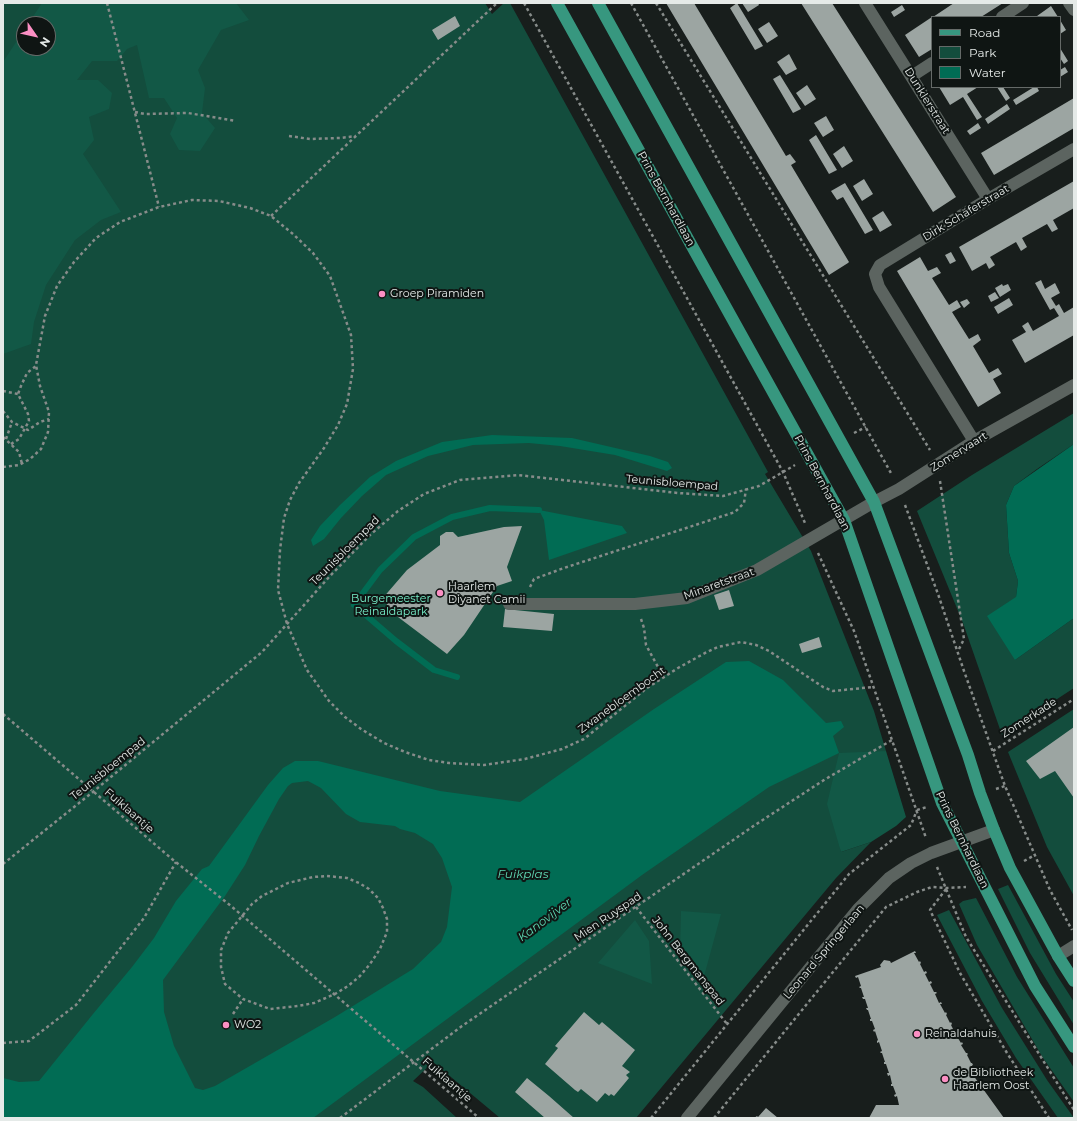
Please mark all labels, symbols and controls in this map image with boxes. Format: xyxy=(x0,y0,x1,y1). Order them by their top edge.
north arrow xyxy=(16,16,56,56)
legend xyxy=(931,16,1061,88)
text: Road xyxy=(969,25,1000,40)
text: N xyxy=(37,35,53,50)
text: Park xyxy=(969,45,996,60)
street label: Dunklerstraat xyxy=(901,65,953,137)
text: Water xyxy=(969,65,1005,80)
street label: Prins Bernhardlaan xyxy=(634,149,698,249)
street label: Dirk Schäferstraat xyxy=(920,182,1012,244)
place label: Groep Piramiden xyxy=(390,287,484,301)
marker: Groep Piramiden xyxy=(377,289,387,299)
street label: Zomervaart xyxy=(928,429,990,475)
street label: Prins Bernhardlaan xyxy=(791,433,853,533)
street label: Teunisbloempad xyxy=(625,472,719,494)
street label: Teunisbloempad xyxy=(308,514,382,588)
street label: Minaretstraat xyxy=(682,565,756,603)
place label: Haarlem Diyanet Camii xyxy=(448,580,525,606)
marker: Haarlem Diyanet Camii xyxy=(435,588,445,598)
park label: Burgemeester Reinaldapark xyxy=(351,592,431,618)
street label: Zwanebloembocht xyxy=(576,664,668,736)
street label: Zomerkade xyxy=(999,695,1059,741)
street label: Teunisbloempad xyxy=(68,735,148,803)
street label: Fuiklaantje xyxy=(102,786,156,836)
street label: Prins Bernhardlaan xyxy=(933,789,991,891)
water label: Fuikplas xyxy=(497,867,549,881)
street label: Mien Ruyspad xyxy=(572,890,644,944)
water label: Kanovijver xyxy=(515,895,575,945)
street label: Leonard Springerlaan xyxy=(781,902,867,1002)
street label: John Bergmanspad xyxy=(649,914,727,1008)
place label: WO2 xyxy=(234,1018,261,1032)
marker: WO2 xyxy=(221,1020,231,1030)
place label: Reinaldahuis xyxy=(925,1027,997,1041)
marker: Reinaldahuis xyxy=(912,1029,922,1039)
street label: Fuiklaantje xyxy=(420,1055,474,1105)
place label: de Bibliotheek Haarlem Oost xyxy=(953,1066,1033,1092)
marker: de Bibliotheek Haarlem Oost xyxy=(940,1074,950,1084)

